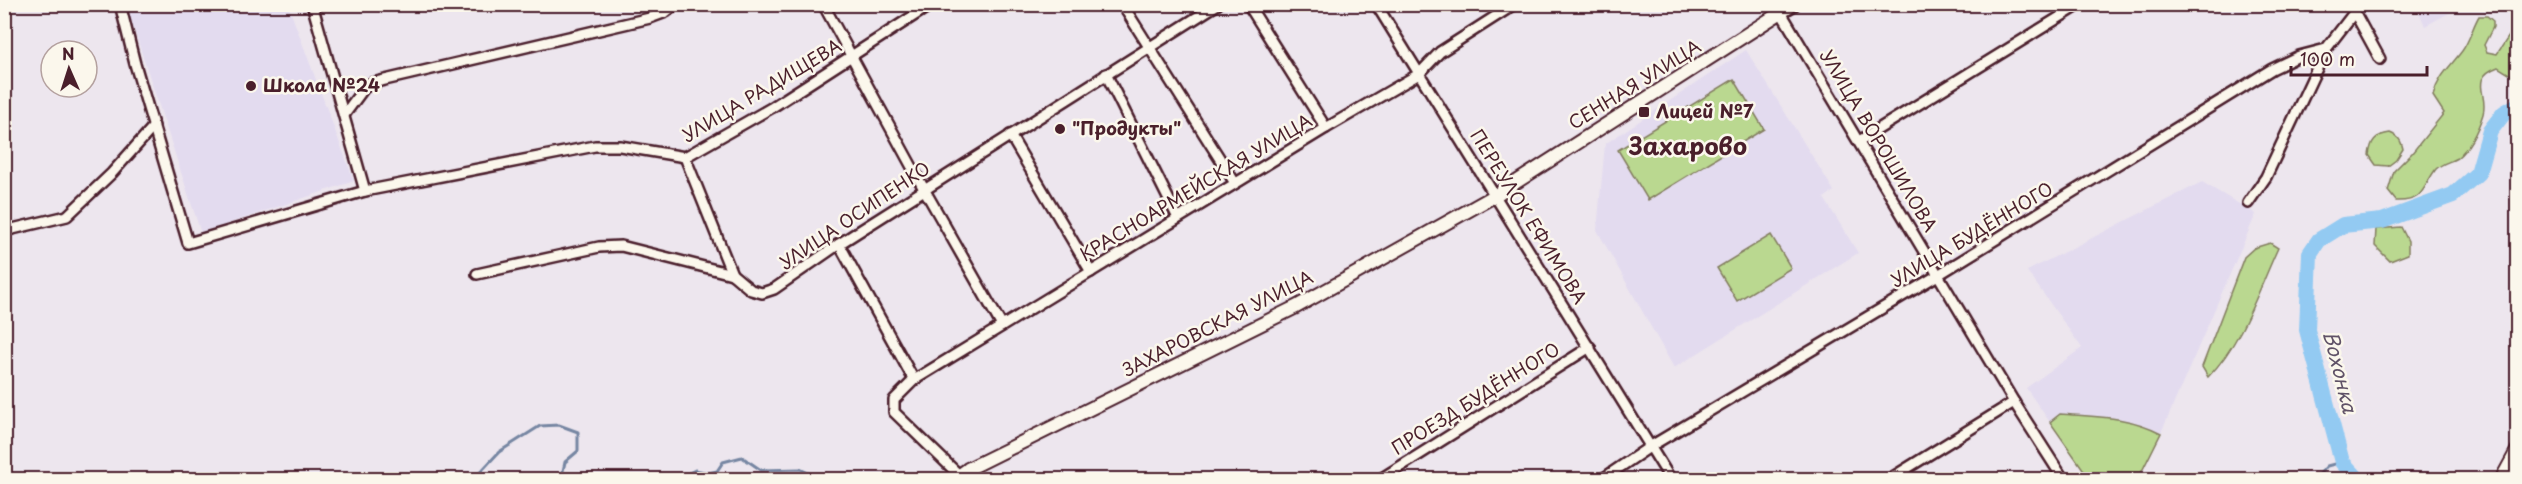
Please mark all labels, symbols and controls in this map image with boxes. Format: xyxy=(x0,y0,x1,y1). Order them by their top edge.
street label: УЛИЦА РАДИЩЕВА xyxy=(677,31,846,148)
street label: СЕННАЯ УЛИЦА xyxy=(1563,32,1706,135)
north arrow xyxy=(39,39,99,99)
scale bar xyxy=(2291,39,2428,77)
text: N xyxy=(61,41,75,65)
street label: УЛИЦА ВОРОШИЛОВА xyxy=(1814,44,1944,236)
text: 100 m xyxy=(2300,45,2355,72)
place label: Школа №24 xyxy=(263,71,380,98)
marker: Школа №24 xyxy=(244,79,258,93)
place label: Лицей №7 xyxy=(1656,97,1754,124)
marker: Лицей №7 xyxy=(1637,105,1651,119)
street label: КРАСНОАРМЕЙСКАЯ УЛИЦА xyxy=(1074,106,1317,267)
place label: "Продукты" xyxy=(1072,114,1181,141)
marker: "Продукты" xyxy=(1053,122,1067,136)
street label: ПЕРЕУЛОК ЕФИМОВА xyxy=(1465,124,1594,309)
district label: Захарово xyxy=(1628,127,1747,163)
street label: УЛИЦА ОСИПЕНКО xyxy=(773,154,935,275)
street label: УЛИЦА БУДЁННОГО xyxy=(1885,174,2058,293)
street label: ЗАХАРОВСКАЯ УЛИЦА xyxy=(1117,263,1317,383)
water label: Вохонка xyxy=(2316,327,2366,417)
street label: ПРОЕЗД БУДЁННОГО xyxy=(1386,335,1565,461)

